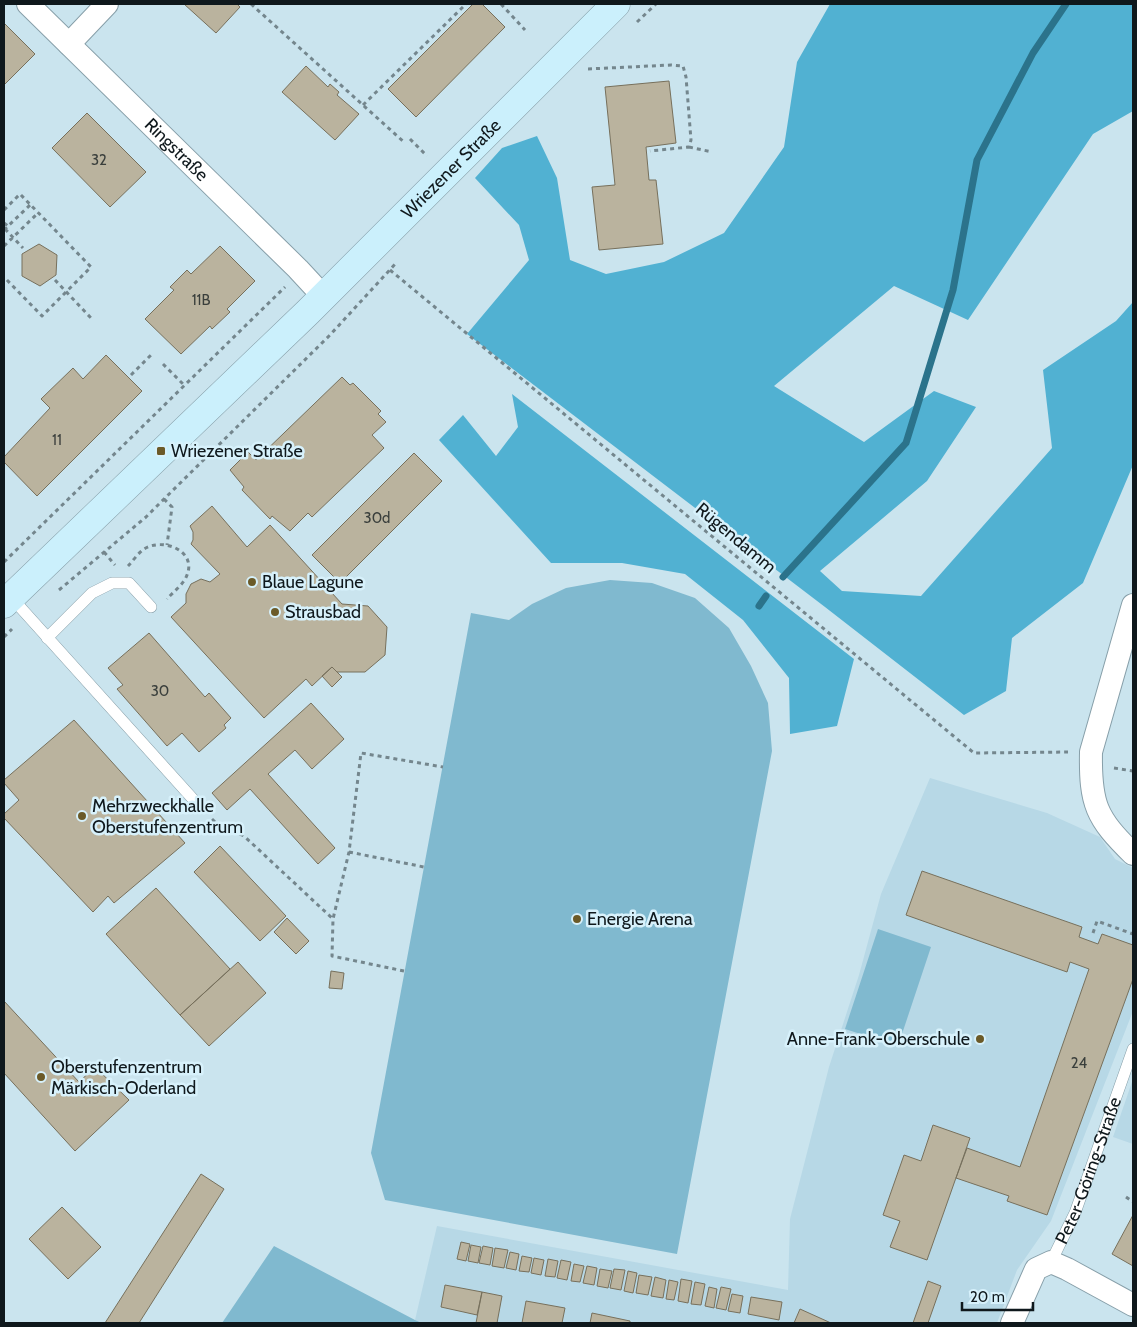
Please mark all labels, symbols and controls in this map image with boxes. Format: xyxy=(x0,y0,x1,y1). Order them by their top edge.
street label: Ringstraße xyxy=(140,114,213,186)
street label: Wriezener Straße xyxy=(397,114,506,223)
house number: 32 xyxy=(91,151,107,169)
house number: 11B xyxy=(192,291,210,309)
house number: 11 xyxy=(52,431,62,449)
place label: Wriezener Straße xyxy=(171,440,303,462)
marker: Wriezener Straße xyxy=(155,445,167,457)
street label: Rügendamm xyxy=(691,498,781,578)
house number: 30d xyxy=(364,509,390,527)
place label: Blaue Lagune xyxy=(262,571,364,593)
marker: Blaue Lagune xyxy=(246,576,258,588)
place label: Strausbad xyxy=(285,601,361,623)
marker: Strausbad xyxy=(269,606,281,618)
house number: 30 xyxy=(151,682,169,700)
place label: Mehrzweckhalle Oberstufenzentrum xyxy=(92,795,243,838)
marker: Mehrzweckhalle Oberstufenzentrum xyxy=(76,810,88,822)
place label: Energie Arena xyxy=(587,908,693,930)
marker: Energie Arena xyxy=(571,913,583,925)
place label: Anne-Frank-Oberschule xyxy=(787,1028,970,1050)
marker: Anne-Frank-Oberschule xyxy=(974,1033,986,1045)
house number: 24 xyxy=(1071,1054,1088,1072)
place label: Oberstufenzentrum Märkisch-Oderland xyxy=(51,1056,202,1099)
marker: Oberstufenzentrum Märkisch-Oderland xyxy=(35,1071,47,1083)
street label: Peter-Göring-Straße xyxy=(1050,1094,1126,1248)
scale bar xyxy=(962,1280,1033,1312)
text: 20 m xyxy=(970,1288,1005,1306)

